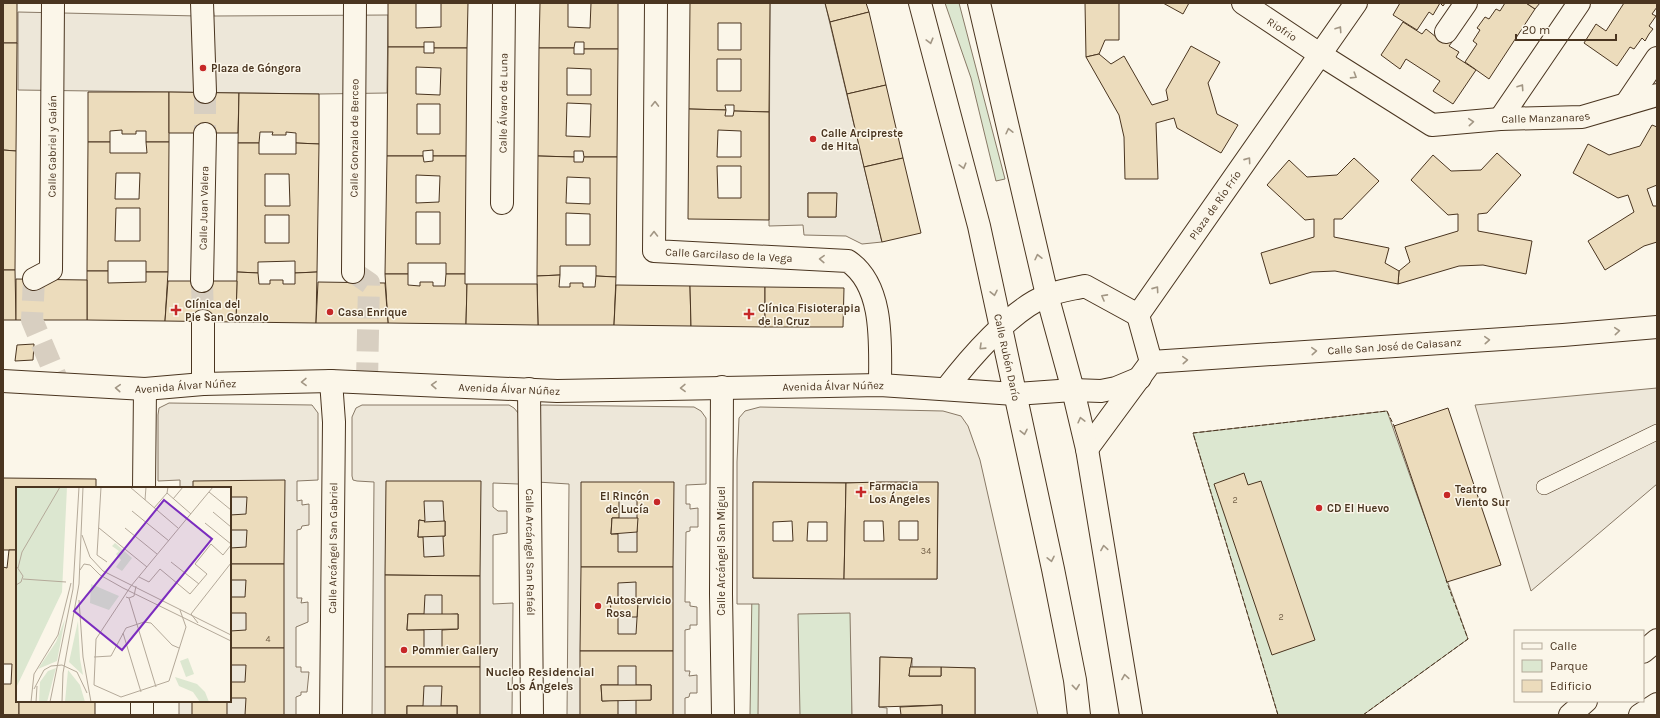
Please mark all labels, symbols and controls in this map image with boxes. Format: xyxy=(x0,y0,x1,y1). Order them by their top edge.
street label: Riofrio xyxy=(1264,15,1299,44)
scale bar xyxy=(1516,16,1616,42)
text: 20 m xyxy=(1522,23,1550,37)
one-way arrow xyxy=(1334,26,1342,33)
one-way arrow xyxy=(925,37,933,44)
street label: Calle Álvaro de Luna xyxy=(495,53,511,153)
place label: Plaza de Góngora xyxy=(211,62,301,75)
marker: Plaza de Góngora xyxy=(198,63,208,73)
one-way arrow xyxy=(1350,71,1357,79)
street label: Calle Gonzalo de Berceo xyxy=(348,79,361,197)
one-way arrow xyxy=(1517,84,1524,91)
street label: Calle Gabriel y Galán xyxy=(46,95,59,197)
one-way arrow xyxy=(651,101,659,107)
street label: Calle Manzanares xyxy=(1501,109,1592,126)
one-way arrow xyxy=(1468,117,1474,126)
place label: Calle Arcipreste de Hita xyxy=(821,127,903,153)
one-way arrow xyxy=(1005,127,1013,134)
marker: Calle Arcipreste de Hita xyxy=(808,134,818,144)
one-way arrow xyxy=(1243,157,1250,164)
one-way arrow xyxy=(958,163,967,170)
street label: Calle Juan Valera xyxy=(197,166,211,250)
street label: Plaza de Río Frío xyxy=(1187,168,1244,242)
one-way arrow xyxy=(650,231,658,237)
street label: Calle Garcilaso de la Vega xyxy=(665,246,793,265)
one-way arrow xyxy=(1034,254,1042,260)
one-way arrow xyxy=(819,255,825,264)
one-way arrow xyxy=(1152,286,1159,293)
one-way arrow xyxy=(989,290,997,296)
one-way arrow xyxy=(1100,294,1108,301)
place label: Clínica del Pie San Gonzalo xyxy=(185,298,269,324)
place label: Clínica Fisioterapia de la Cruz xyxy=(758,302,860,328)
marker: Clínica del Pie San Gonzalo xyxy=(170,304,182,316)
place label: Casa Enrique xyxy=(338,306,407,319)
marker: Casa Enrique xyxy=(325,307,335,317)
marker: Clínica Fisioterapia de la Cruz xyxy=(743,308,755,320)
street label: Calle Rubén Darío xyxy=(991,313,1023,402)
one-way arrow xyxy=(1614,326,1620,335)
street label: Calle San José de Calasanz xyxy=(1327,336,1462,357)
one-way arrow xyxy=(1484,336,1490,345)
one-way arrow xyxy=(979,342,987,350)
one-way arrow xyxy=(1311,347,1317,356)
one-way arrow xyxy=(1182,355,1188,364)
street label: Avenida Álvar Núñez xyxy=(135,377,237,396)
one-way arrow xyxy=(301,377,307,386)
street label: Avenida Álvar Núñez xyxy=(782,378,885,394)
one-way arrow xyxy=(431,381,437,390)
street label: Avenida Álvar Núñez xyxy=(458,381,560,398)
one-way arrow xyxy=(115,383,121,392)
one-way arrow xyxy=(680,384,686,392)
one-way arrow xyxy=(1077,417,1085,424)
one-way arrow xyxy=(1019,429,1027,435)
place label: Farmacia Los Ángeles xyxy=(869,480,930,506)
street label: Calle Arcángel San Gabriel xyxy=(326,482,340,614)
place label: Teatro Viento Sur xyxy=(1455,483,1510,509)
street label: Calle Arcángel San Miguel xyxy=(715,486,728,616)
inset map xyxy=(16,487,231,702)
marker: Farmacia Los Ángeles xyxy=(856,487,866,497)
street label: Calle Arcángel San Rafaél xyxy=(523,488,537,616)
place label: El Rincón de Lucía xyxy=(600,490,649,516)
marker: Teatro Viento Sur xyxy=(1442,490,1452,500)
house number: 2 xyxy=(1232,495,1238,505)
marker: El Rincón de Lucía xyxy=(652,497,662,507)
place label: CD El Huevo xyxy=(1327,502,1389,515)
marker: CD El Huevo xyxy=(1314,503,1324,513)
one-way arrow xyxy=(1100,545,1109,551)
house number: 34 xyxy=(921,546,931,556)
one-way arrow xyxy=(1047,556,1055,562)
place label: Autoservicio Rosa xyxy=(606,594,671,620)
marker: Autoservicio Rosa xyxy=(593,601,603,611)
house number: 2 xyxy=(1278,612,1284,622)
legend xyxy=(1514,630,1644,702)
house number: 4 xyxy=(265,634,271,644)
text: Calle xyxy=(1550,639,1577,653)
place label: Pommier Gallery xyxy=(412,644,499,657)
marker: Pommier Gallery xyxy=(399,645,409,655)
text: Parque xyxy=(1550,659,1588,673)
district label: Nucleo Residencial Los Ángeles xyxy=(486,665,594,693)
one-way arrow xyxy=(1121,673,1130,680)
text: Edificio xyxy=(1550,679,1591,693)
one-way arrow xyxy=(1071,684,1080,690)

